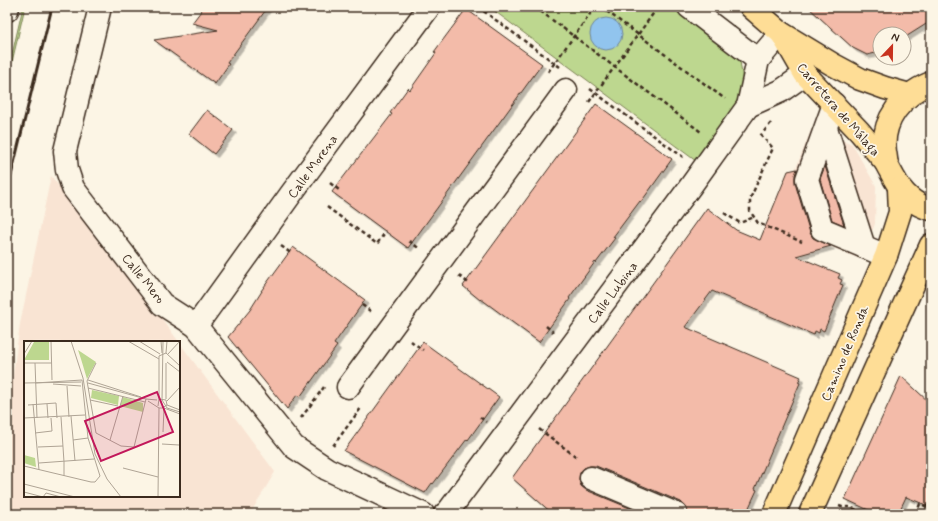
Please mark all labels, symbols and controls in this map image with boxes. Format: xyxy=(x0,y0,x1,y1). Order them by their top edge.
north arrow xyxy=(872,26,912,66)
text: N xyxy=(889,30,901,46)
street label: Carretera de Málaga xyxy=(791,60,883,162)
street label: Calle Morena xyxy=(284,132,342,202)
street label: Calle Mero xyxy=(118,251,168,307)
street label: Calle Lubina xyxy=(584,258,642,327)
street label: Camino de Ronda xyxy=(818,303,873,404)
inset map xyxy=(24,341,180,497)

